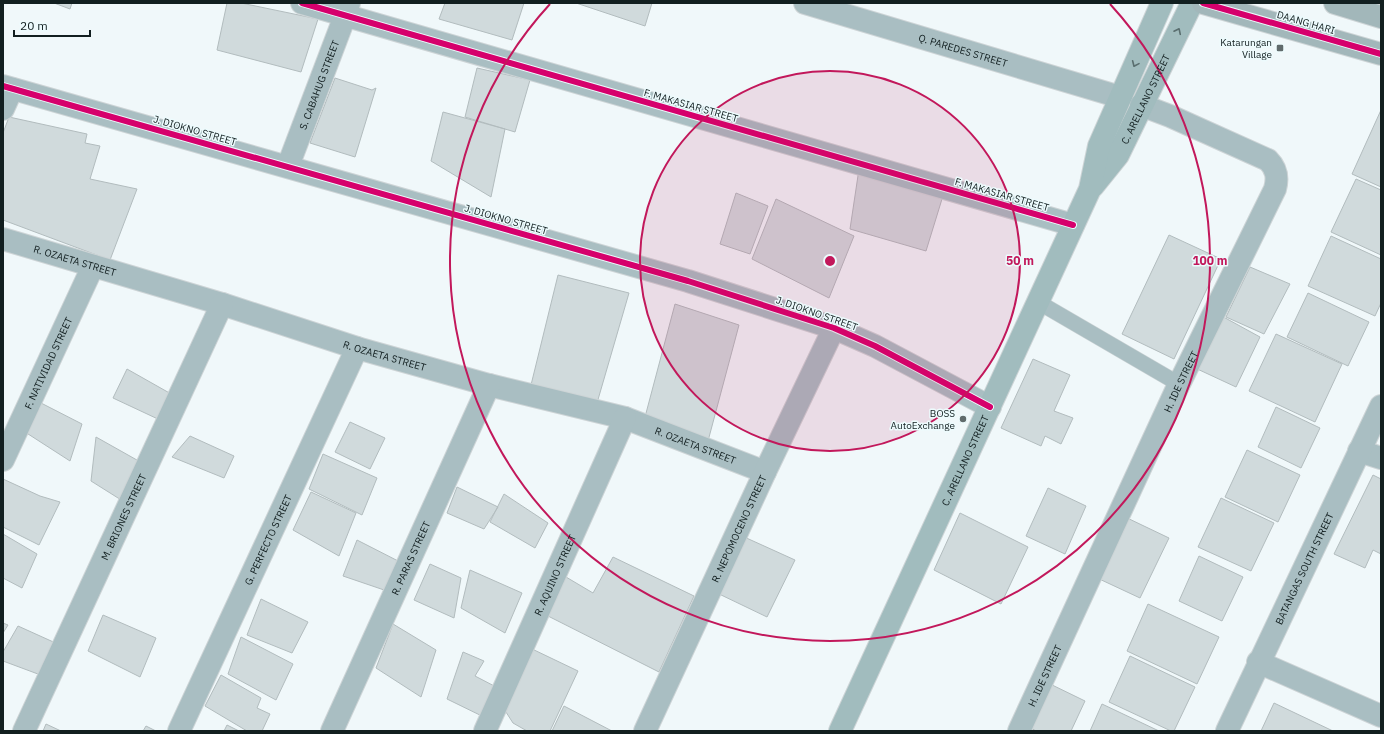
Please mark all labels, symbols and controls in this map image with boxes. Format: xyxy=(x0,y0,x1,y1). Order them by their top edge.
street label: DAANG HARI xyxy=(1275,8,1336,37)
scale bar xyxy=(14,12,90,38)
text: 20 m xyxy=(20,18,48,33)
one-way arrow xyxy=(1173,28,1180,36)
street label: Q. PAREDES STREET xyxy=(917,31,1009,70)
place label: Katarungan Village xyxy=(1220,36,1273,61)
street label: S. CABAHUG STREET xyxy=(296,38,342,131)
marker: Katarungan Village xyxy=(1275,43,1285,53)
street label: C. ARELLANO STREET xyxy=(1118,52,1173,146)
one-way arrow xyxy=(1132,60,1140,68)
street label: F. MAKASIAR STREET xyxy=(642,86,740,125)
street label: J. DIOKNO STREET xyxy=(152,112,238,149)
street label: F. MAKASIAR STREET xyxy=(953,175,1051,214)
street label: J. DIOKNO STREET xyxy=(463,201,549,238)
street label: R. OZAETA STREET xyxy=(32,242,118,279)
text: 50 m xyxy=(1006,253,1034,268)
text: 100 m xyxy=(1192,253,1228,268)
centre of rings xyxy=(823,254,837,268)
street label: J. DIOKNO STREET xyxy=(774,293,860,334)
street label: F. NATIVIDAD STREET xyxy=(22,315,76,411)
street label: R. OZAETA STREET xyxy=(341,338,428,374)
street label: H. IDE STREET xyxy=(1161,349,1201,414)
place label: BOSS AutoExchange xyxy=(891,407,955,432)
street label: C. ARELLANO STREET xyxy=(939,413,992,508)
marker: BOSS AutoExchange xyxy=(958,414,968,424)
street label: R. OZAETA STREET xyxy=(653,424,738,467)
street label: M. BRIONES STREET xyxy=(98,472,149,562)
street label: R. NEPOMOCENO STREET xyxy=(709,473,770,585)
street label: G. PERFECTO STREET xyxy=(242,492,295,587)
street label: BATANGAS SOUTH STREET xyxy=(1272,510,1337,627)
street label: R. PARAS STREET xyxy=(389,519,433,597)
street label: R. AQUINO STREET xyxy=(531,532,579,618)
street label: H. IDE STREET xyxy=(1025,643,1065,709)

